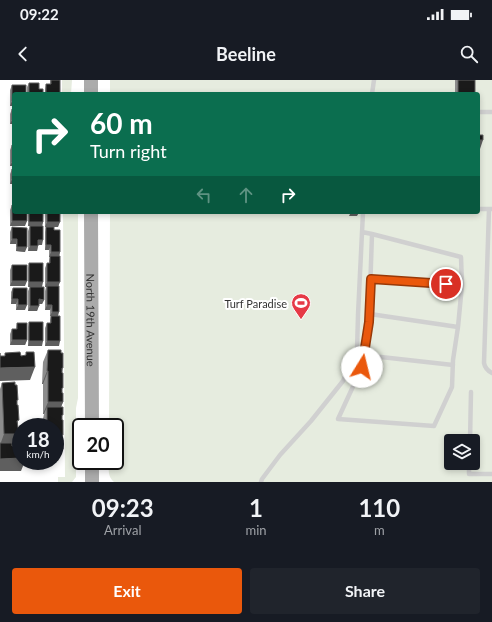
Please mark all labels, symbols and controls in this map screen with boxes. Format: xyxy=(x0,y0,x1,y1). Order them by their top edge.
text: 09:22 xyxy=(20,5,59,23)
icon: back xyxy=(12,43,34,65)
text: Beeline xyxy=(216,43,276,65)
icon: search xyxy=(458,43,480,65)
text: 60 m xyxy=(90,106,153,140)
icon: right xyxy=(24,108,76,160)
text: Turn right xyxy=(90,140,167,162)
icon: left xyxy=(193,184,215,206)
icon: ahead xyxy=(235,184,257,206)
icon: right xyxy=(277,184,299,206)
pin xyxy=(429,267,463,301)
street label: North 19th Avenue xyxy=(85,273,98,367)
icon: arrive xyxy=(435,273,457,295)
sports icon: Turf Paradise xyxy=(290,292,312,320)
place label: Turf Paradise xyxy=(224,297,287,310)
position arrow xyxy=(341,346,383,388)
speed limit sign: 20 xyxy=(72,418,124,470)
text: 18 xyxy=(26,427,50,451)
map controls xyxy=(444,434,480,470)
button: layers xyxy=(444,434,480,470)
text: km/h xyxy=(26,448,50,460)
text: 09:23 xyxy=(92,493,154,522)
text: 1 xyxy=(249,493,263,522)
text: 110 xyxy=(358,493,400,522)
text: Arrival xyxy=(104,522,141,538)
text: min xyxy=(246,522,267,538)
text: m xyxy=(374,522,385,538)
button: Exit xyxy=(12,568,242,614)
button: Share xyxy=(250,568,480,614)

